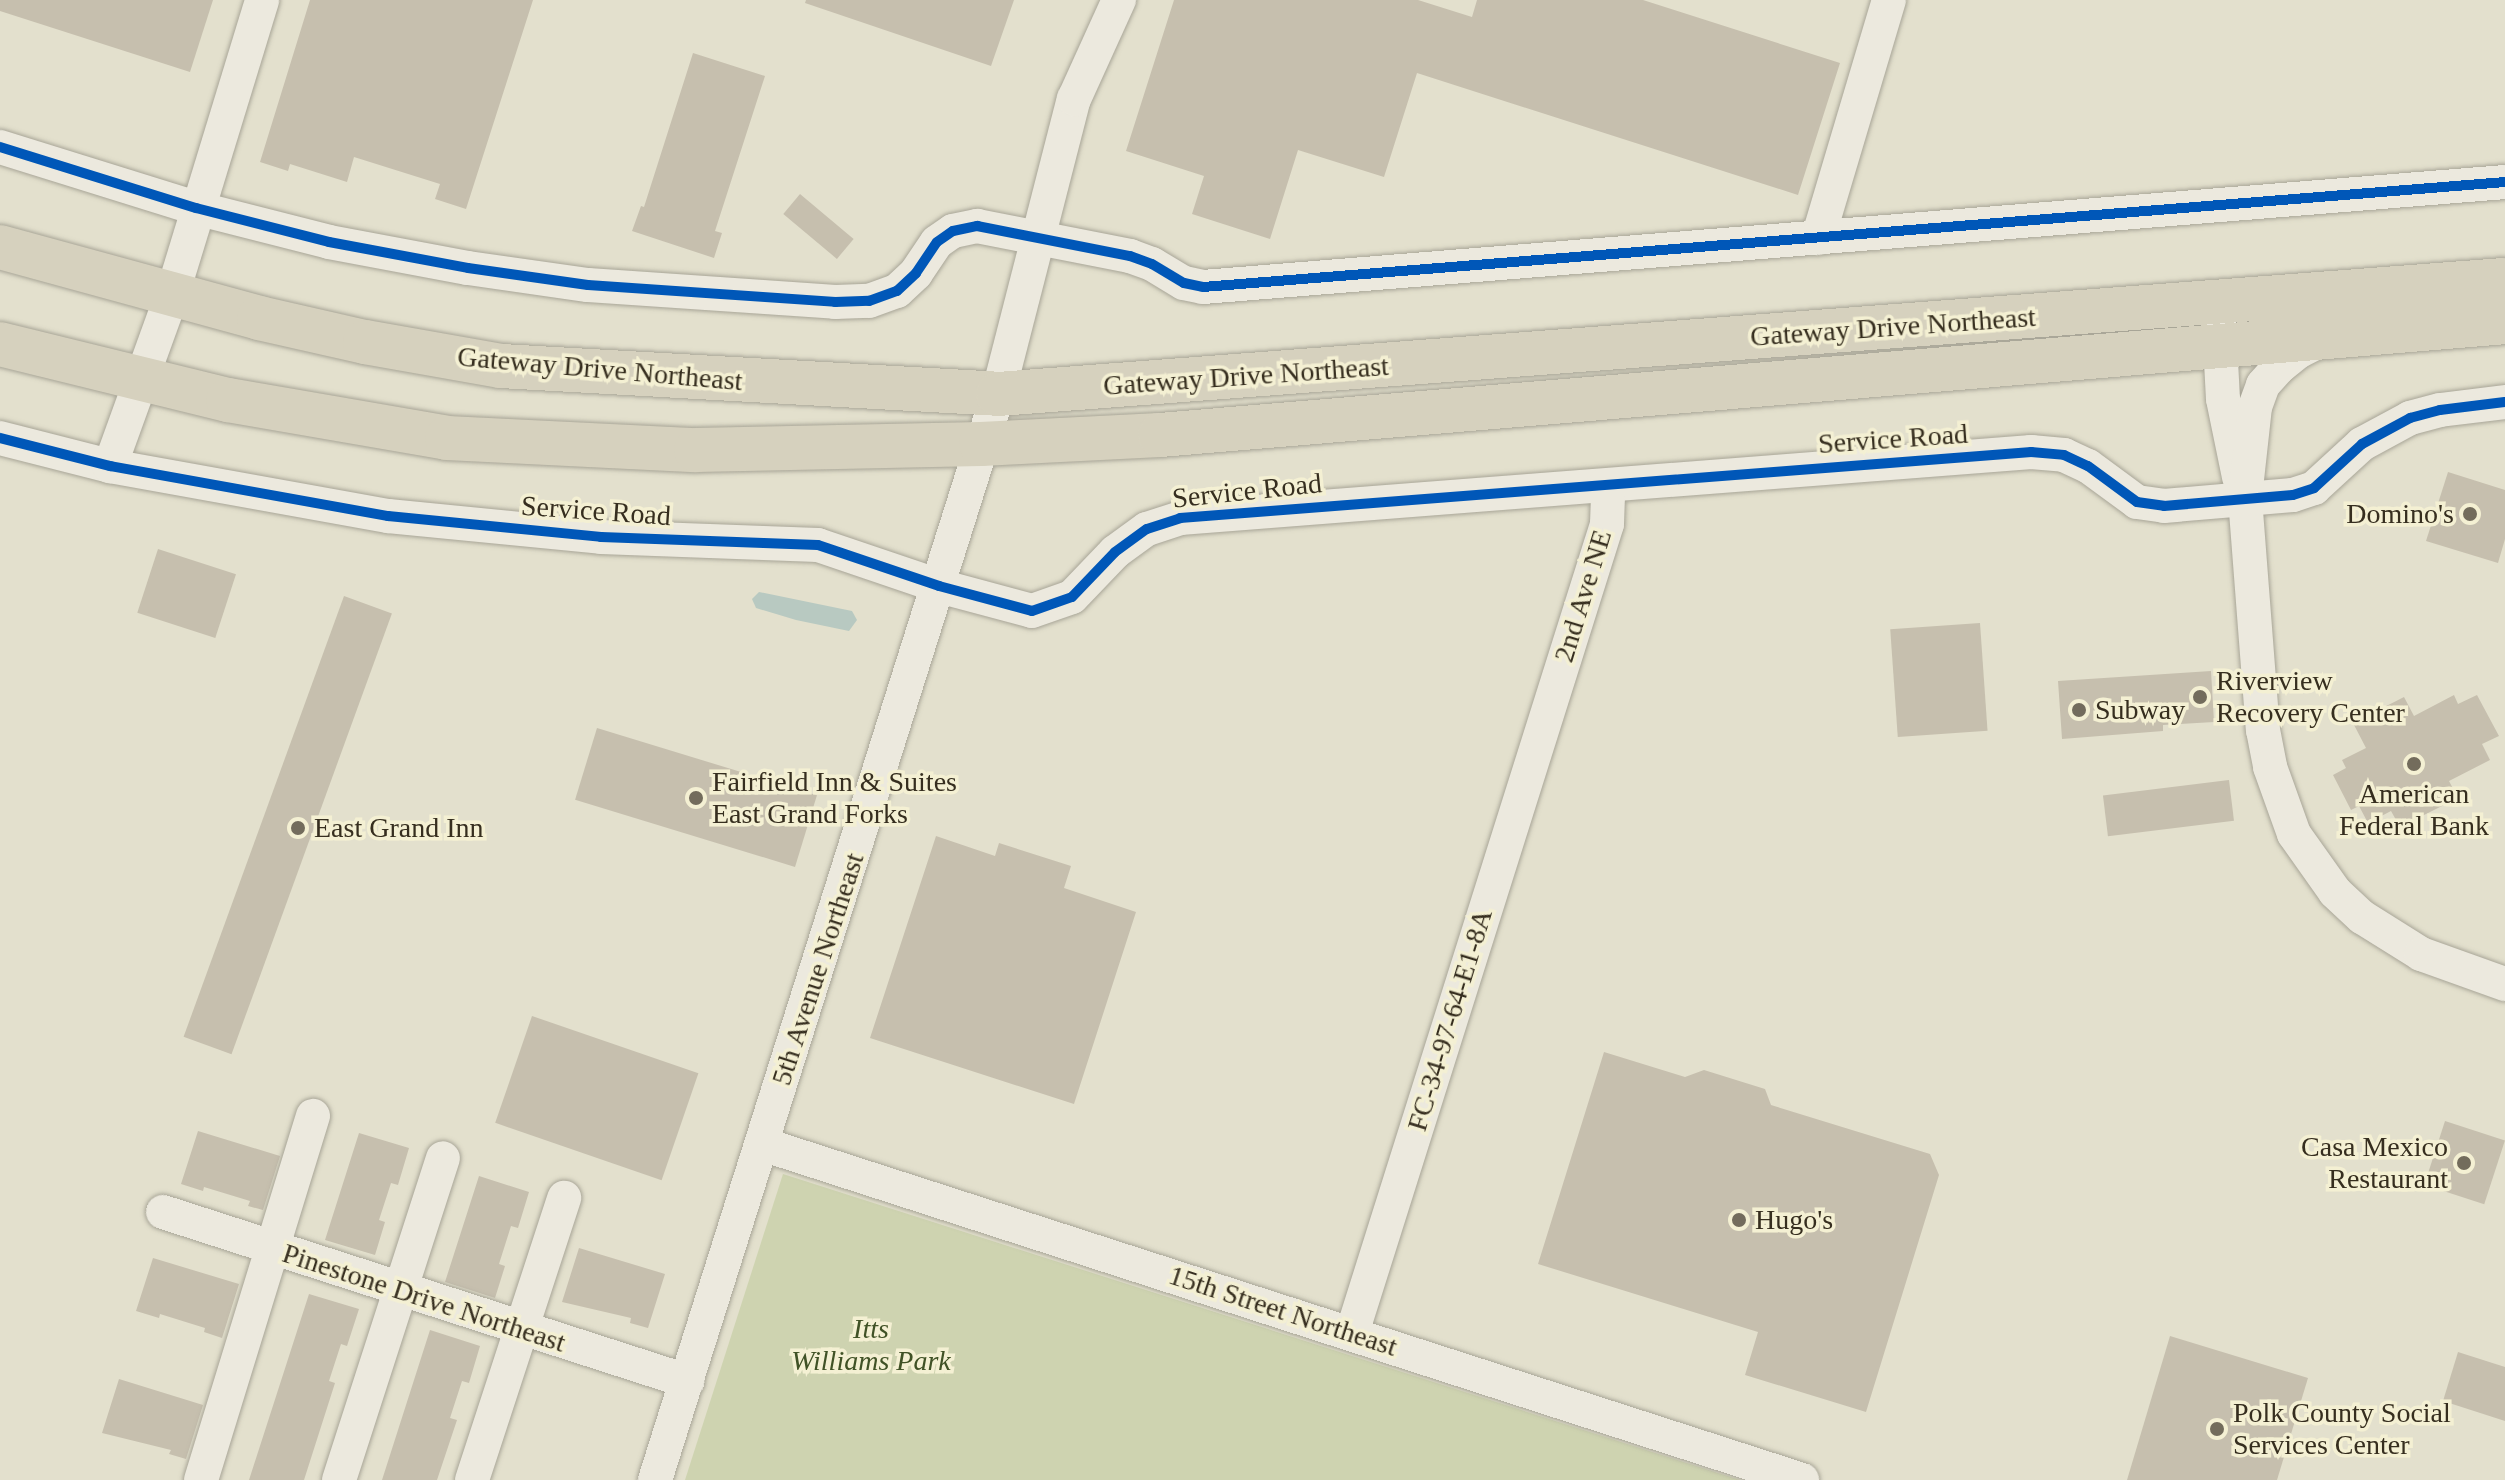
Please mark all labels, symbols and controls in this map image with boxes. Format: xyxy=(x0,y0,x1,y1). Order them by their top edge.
street label: Gateway Drive Northeast xyxy=(1749,300,2037,354)
street label: Gateway Drive Northeast xyxy=(456,340,744,398)
street label: Gateway Drive Northeast xyxy=(1102,349,1390,403)
street label: Service Road xyxy=(1817,417,1969,461)
street label: Service Road xyxy=(1171,466,1323,516)
street label: Service Road xyxy=(520,489,672,533)
place label: Domino's xyxy=(2346,497,2454,531)
marker: Domino's xyxy=(2461,505,2479,523)
street label: 2nd Ave NE xyxy=(1547,525,1619,667)
place label: Riverview Recovery Center xyxy=(2216,664,2405,730)
marker: Riverview Recovery Center xyxy=(2191,688,2209,706)
place label: Subway xyxy=(2095,693,2185,727)
marker: Subway xyxy=(2070,701,2088,719)
marker: American Federal Bank xyxy=(2405,755,2423,773)
place label: Fairfield Inn & Suites East Grand Forks xyxy=(712,765,957,831)
place label: American Federal Bank xyxy=(2339,777,2489,843)
marker: Fairfield Inn & Suites East Grand Forks xyxy=(687,789,705,807)
place label: East Grand Inn xyxy=(314,811,484,845)
marker: East Grand Inn xyxy=(289,819,307,837)
street label: 5th Avenue Northeast xyxy=(764,848,872,1090)
street label: FC-34-97-64-E1-8A xyxy=(1400,905,1500,1135)
place label: Casa Mexico Restaurant xyxy=(2301,1130,2448,1196)
marker: Casa Mexico Restaurant xyxy=(2455,1154,2473,1172)
place label: Hugo's xyxy=(1755,1203,1833,1237)
marker: Hugo's xyxy=(1730,1211,1748,1229)
street label: Pinestone Drive Northeast xyxy=(278,1236,570,1360)
street label: 15th Street Northeast xyxy=(1165,1258,1401,1364)
park label: Itts Williams Park xyxy=(791,1312,951,1378)
place label: Polk County Social Services Center xyxy=(2233,1396,2451,1462)
marker: Polk County Social Services Center xyxy=(2208,1420,2226,1438)

